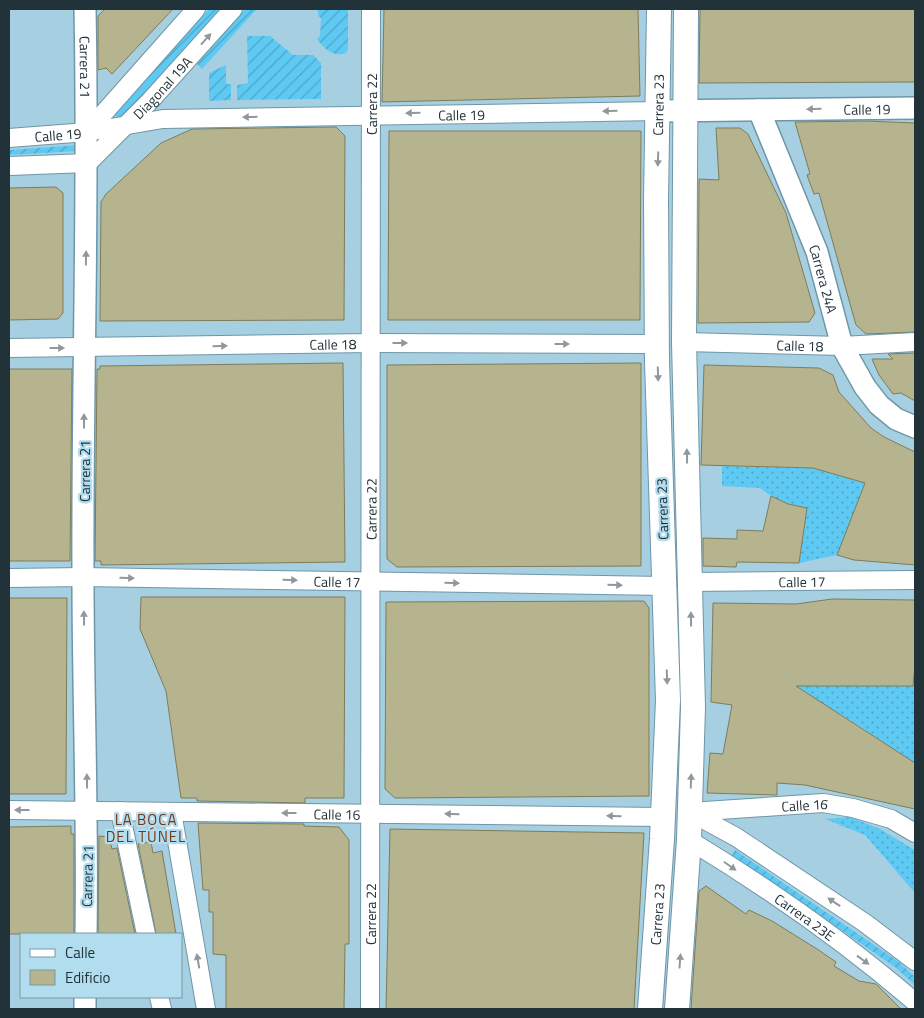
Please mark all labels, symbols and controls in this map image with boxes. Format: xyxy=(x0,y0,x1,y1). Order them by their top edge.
one-way arrow xyxy=(200,33,212,45)
street label: Carrera 21 xyxy=(75,36,97,98)
street label: Diagonal 19A xyxy=(128,51,197,123)
street label: Carrera 22 xyxy=(360,73,381,135)
street label: Carrera 23 xyxy=(647,74,668,136)
street label: Calle 19 xyxy=(843,98,891,119)
street label: Calle 19 xyxy=(438,103,485,125)
one-way arrow xyxy=(806,105,822,113)
one-way arrow xyxy=(602,107,618,115)
one-way arrow xyxy=(405,109,421,117)
one-way arrow xyxy=(242,113,258,121)
street label: Calle 19 xyxy=(34,122,82,147)
one-way arrow xyxy=(654,152,662,168)
street label: Carrera 24A xyxy=(804,241,843,316)
one-way arrow xyxy=(82,250,90,266)
street label: Calle 18 xyxy=(309,333,357,354)
street label: Calle 18 xyxy=(776,334,824,356)
one-way arrow xyxy=(392,339,408,347)
one-way arrow xyxy=(555,340,571,348)
one-way arrow xyxy=(212,342,228,350)
one-way arrow xyxy=(50,344,66,352)
one-way arrow xyxy=(654,367,662,383)
one-way arrow xyxy=(80,412,88,428)
street label: Carrera 21 xyxy=(74,440,95,502)
one-way arrow xyxy=(683,448,691,464)
street label: Carrera 22 xyxy=(360,478,381,540)
street label: Carrera 23 xyxy=(650,478,674,540)
street label: Calle 17 xyxy=(313,570,361,592)
street label: Calle 17 xyxy=(778,570,826,592)
one-way arrow xyxy=(120,574,136,582)
one-way arrow xyxy=(282,577,298,585)
one-way arrow xyxy=(445,579,461,587)
one-way arrow xyxy=(607,581,623,589)
one-way arrow xyxy=(80,610,88,626)
one-way arrow xyxy=(687,610,695,626)
one-way arrow xyxy=(663,669,671,685)
one-way arrow xyxy=(82,772,90,788)
one-way arrow xyxy=(687,773,695,789)
street label: Calle 16 xyxy=(781,792,830,816)
street label: Calle 16 xyxy=(313,803,361,824)
one-way arrow xyxy=(14,806,30,814)
district label: LA BOCA DEL TÚNEL xyxy=(106,808,186,848)
one-way arrow xyxy=(281,809,297,817)
one-way arrow xyxy=(444,810,460,818)
one-way arrow xyxy=(606,812,622,820)
street label: Carrera 21 xyxy=(76,845,98,907)
one-way arrow xyxy=(723,861,737,871)
street label: Carrera 22 xyxy=(360,883,381,945)
street label: Carrera 23 xyxy=(644,883,669,946)
street label: Carrera 23E xyxy=(771,888,840,945)
one-way arrow xyxy=(827,897,840,907)
legend xyxy=(20,933,182,998)
text: Calle xyxy=(65,941,95,964)
one-way arrow xyxy=(677,952,685,968)
one-way arrow xyxy=(193,953,201,969)
one-way arrow xyxy=(856,954,869,965)
text: Edificio xyxy=(65,966,110,989)

